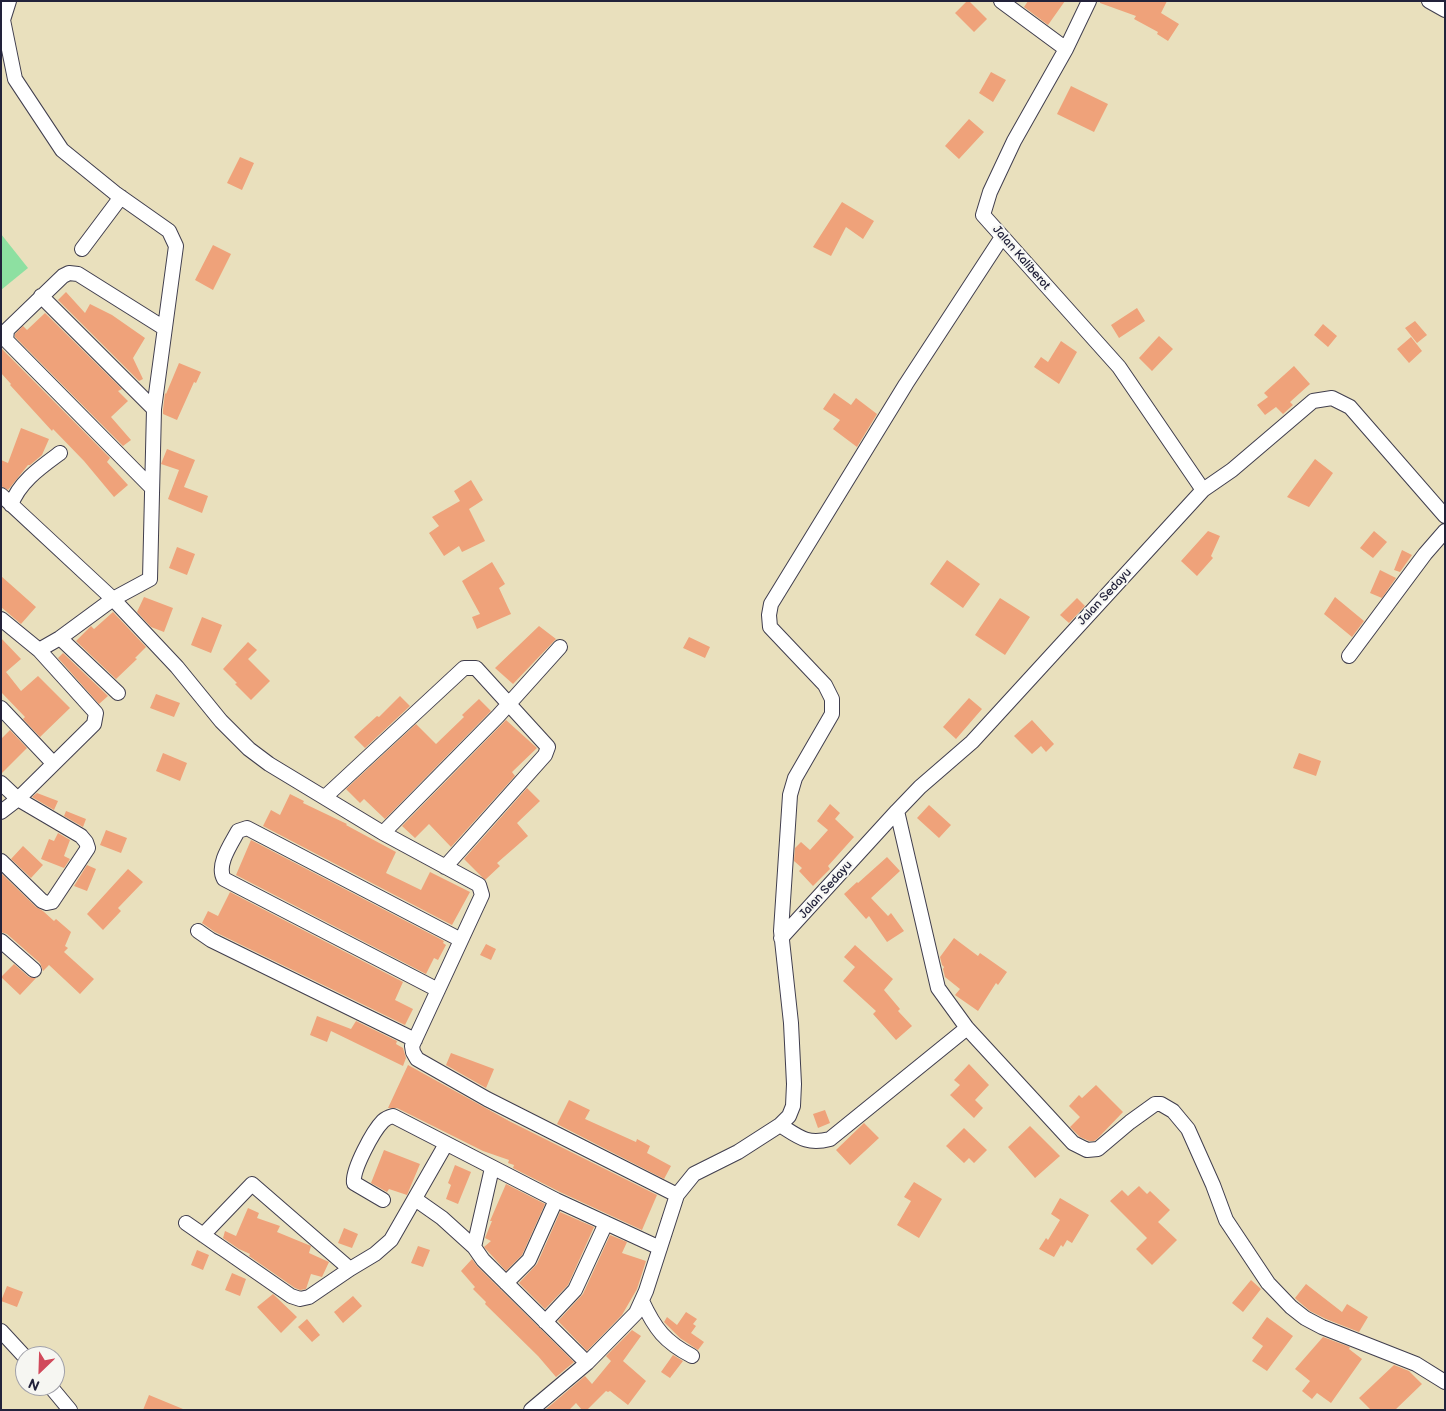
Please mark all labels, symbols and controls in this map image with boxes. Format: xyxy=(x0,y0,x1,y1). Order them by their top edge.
street label: Jalan Kaliberot xyxy=(989,223,1053,293)
street label: Jalan Sedayu xyxy=(1075,566,1135,628)
street label: Jalan Sedayu xyxy=(796,858,856,922)
north arrow xyxy=(15,1346,65,1396)
text: N xyxy=(26,1374,42,1394)

